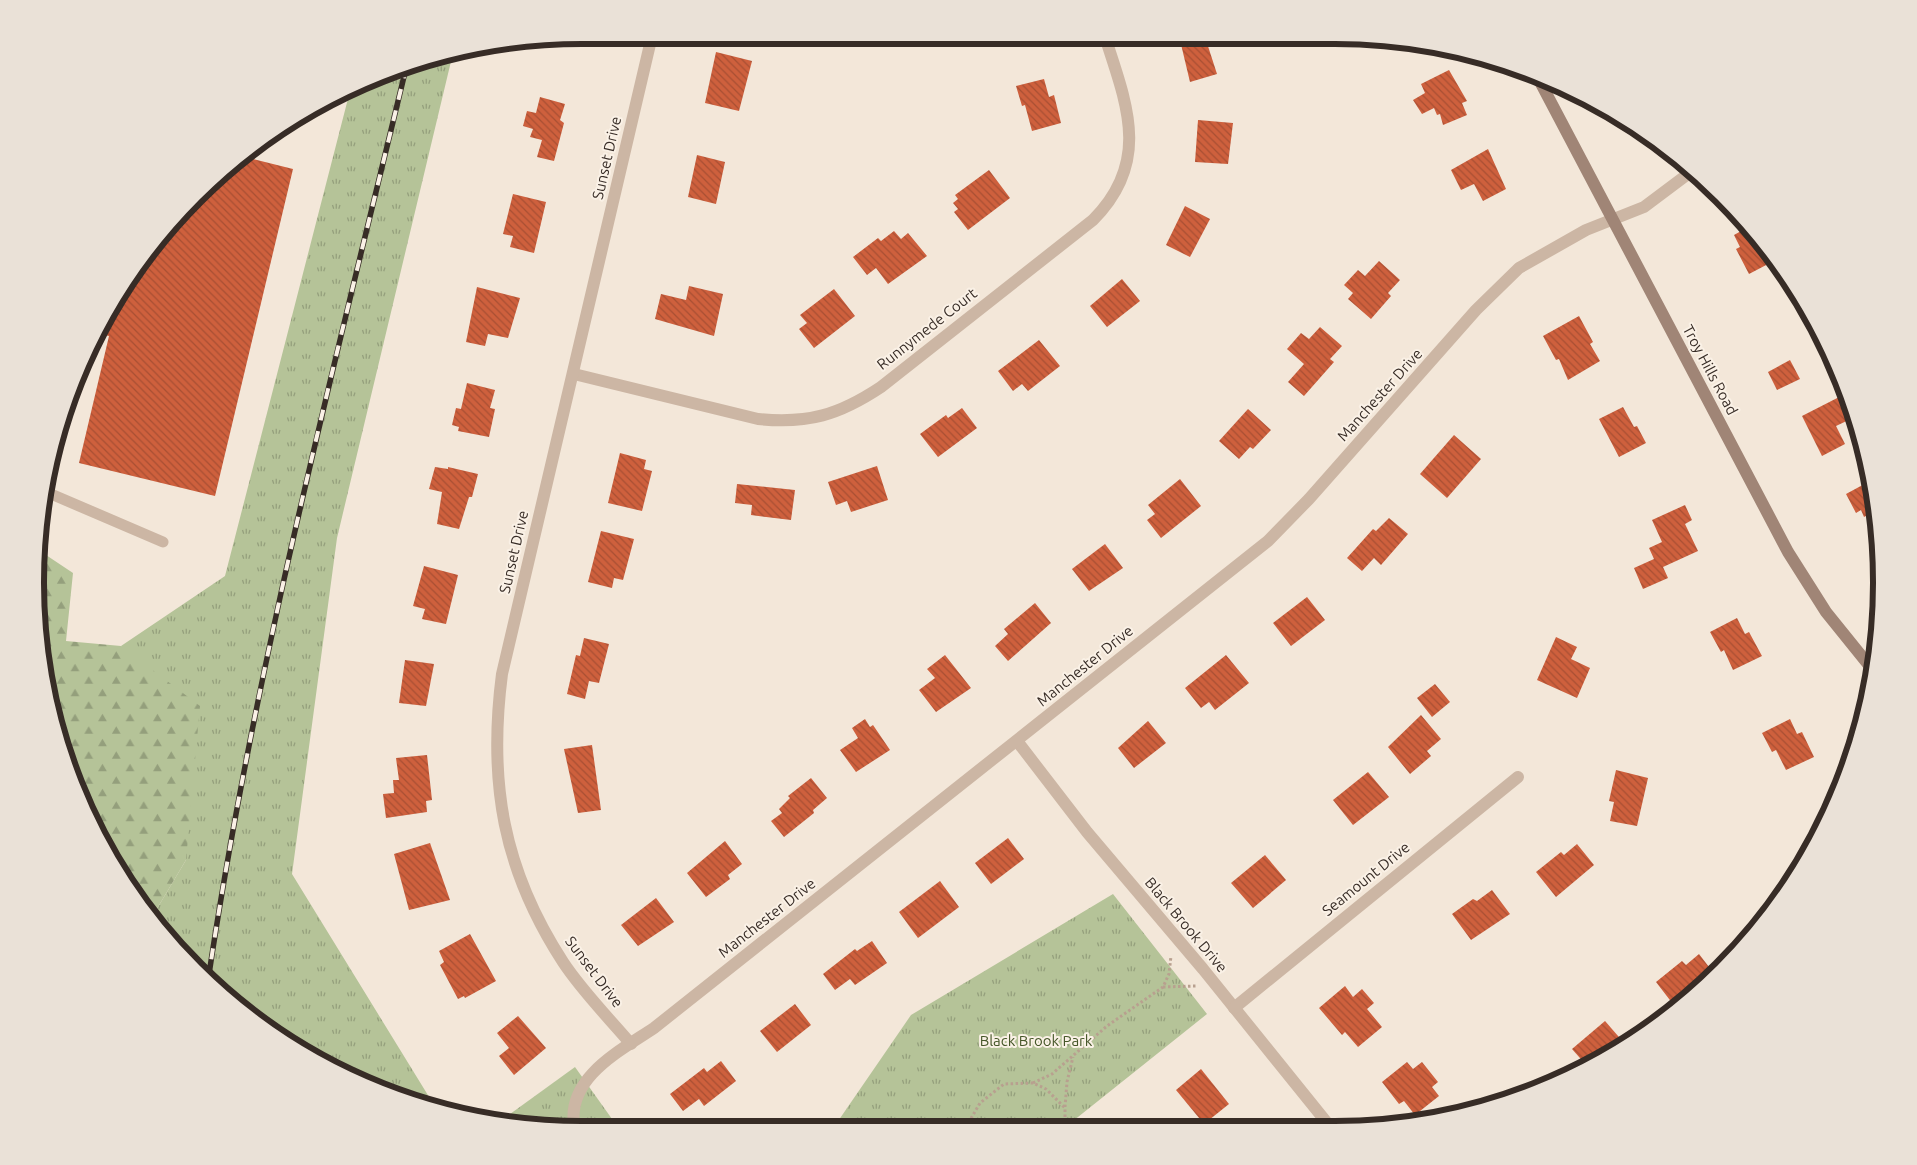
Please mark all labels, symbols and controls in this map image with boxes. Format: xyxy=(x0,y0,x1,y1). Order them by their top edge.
street label: Sunset Drive xyxy=(589,115,624,201)
street label: Runnymede Court xyxy=(873,284,980,373)
street label: Troy Hills Road xyxy=(1680,322,1741,418)
street label: Manchester Drive xyxy=(1334,345,1426,444)
street label: Sunset Drive xyxy=(496,509,531,595)
street label: Manchester Drive xyxy=(1033,622,1136,709)
street label: Seamount Drive xyxy=(1319,838,1413,919)
street label: Manchester Drive xyxy=(715,874,819,961)
street label: Black Brook Drive xyxy=(1142,874,1231,975)
street label: Sunset Drive xyxy=(562,933,627,1011)
park label: Black Brook Park xyxy=(980,1032,1093,1049)

